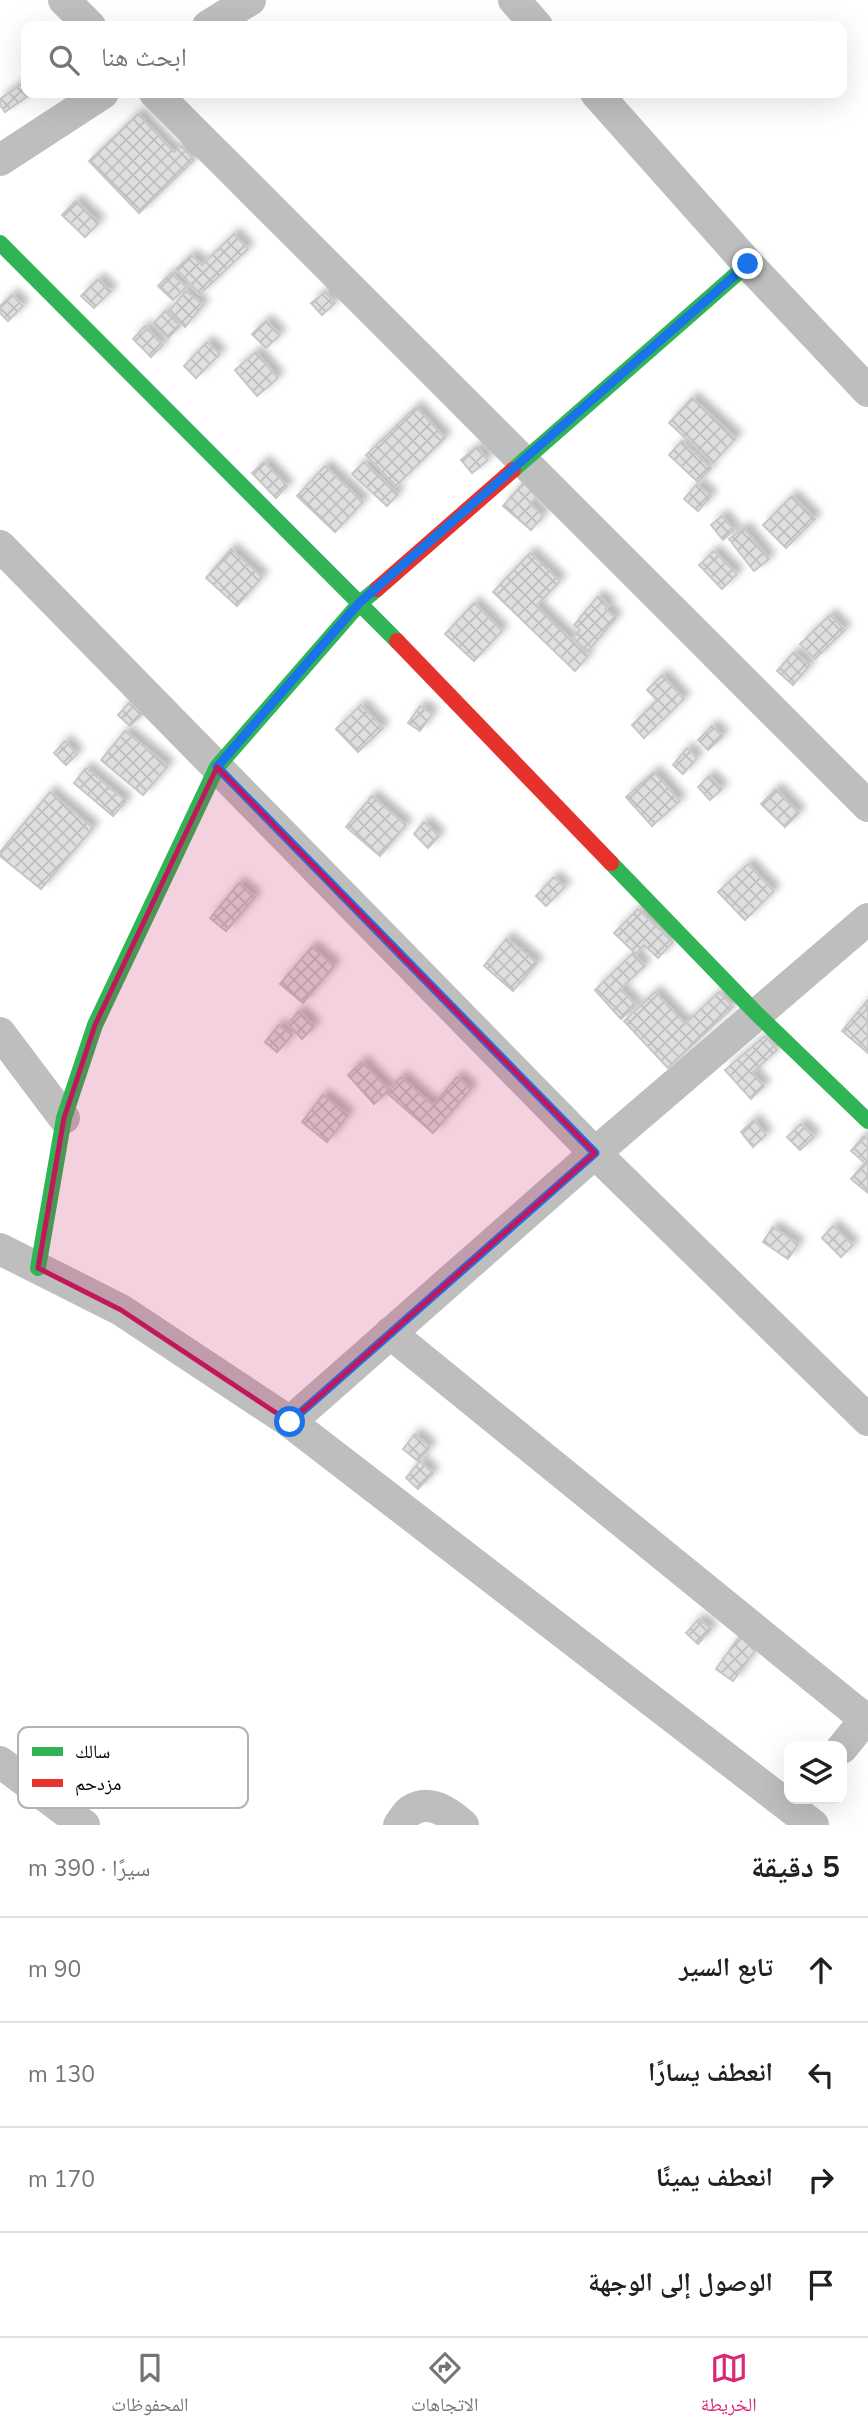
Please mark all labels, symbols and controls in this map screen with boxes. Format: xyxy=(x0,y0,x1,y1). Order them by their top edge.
search box xyxy=(21,21,847,98)
text: ابحث هنا xyxy=(101,40,187,75)
icon: search xyxy=(45,41,83,79)
route end xyxy=(732,248,763,279)
route start xyxy=(274,1406,305,1437)
legend xyxy=(18,1727,248,1808)
text: سالك xyxy=(75,1739,110,1765)
map controls xyxy=(784,1741,847,1804)
button: layers xyxy=(784,1741,847,1804)
text: مزدحم xyxy=(75,1771,121,1797)
text: 5 دقيقة xyxy=(751,1847,840,1888)
text: سيرًا · 390 m xyxy=(28,1853,150,1884)
text: تابع السير xyxy=(679,1950,773,1985)
icon: ahead xyxy=(802,1951,840,1989)
text: 90 m xyxy=(28,1954,81,1985)
text: انعطف يسارًا xyxy=(648,2055,773,2090)
icon: left xyxy=(802,2056,840,2094)
text: 130 m xyxy=(28,2059,95,2090)
text: انعطف يمينًا xyxy=(656,2160,773,2195)
icon: right xyxy=(802,2161,840,2199)
text: 170 m xyxy=(28,2164,95,2195)
text: الوصول إلى الوجهة xyxy=(588,2265,773,2300)
icon: arrive xyxy=(802,2266,840,2304)
tab: المحفوظات xyxy=(111,2349,189,2423)
tab: الاتجاهات xyxy=(411,2349,478,2423)
tab: الخريطة xyxy=(701,2349,757,2423)

